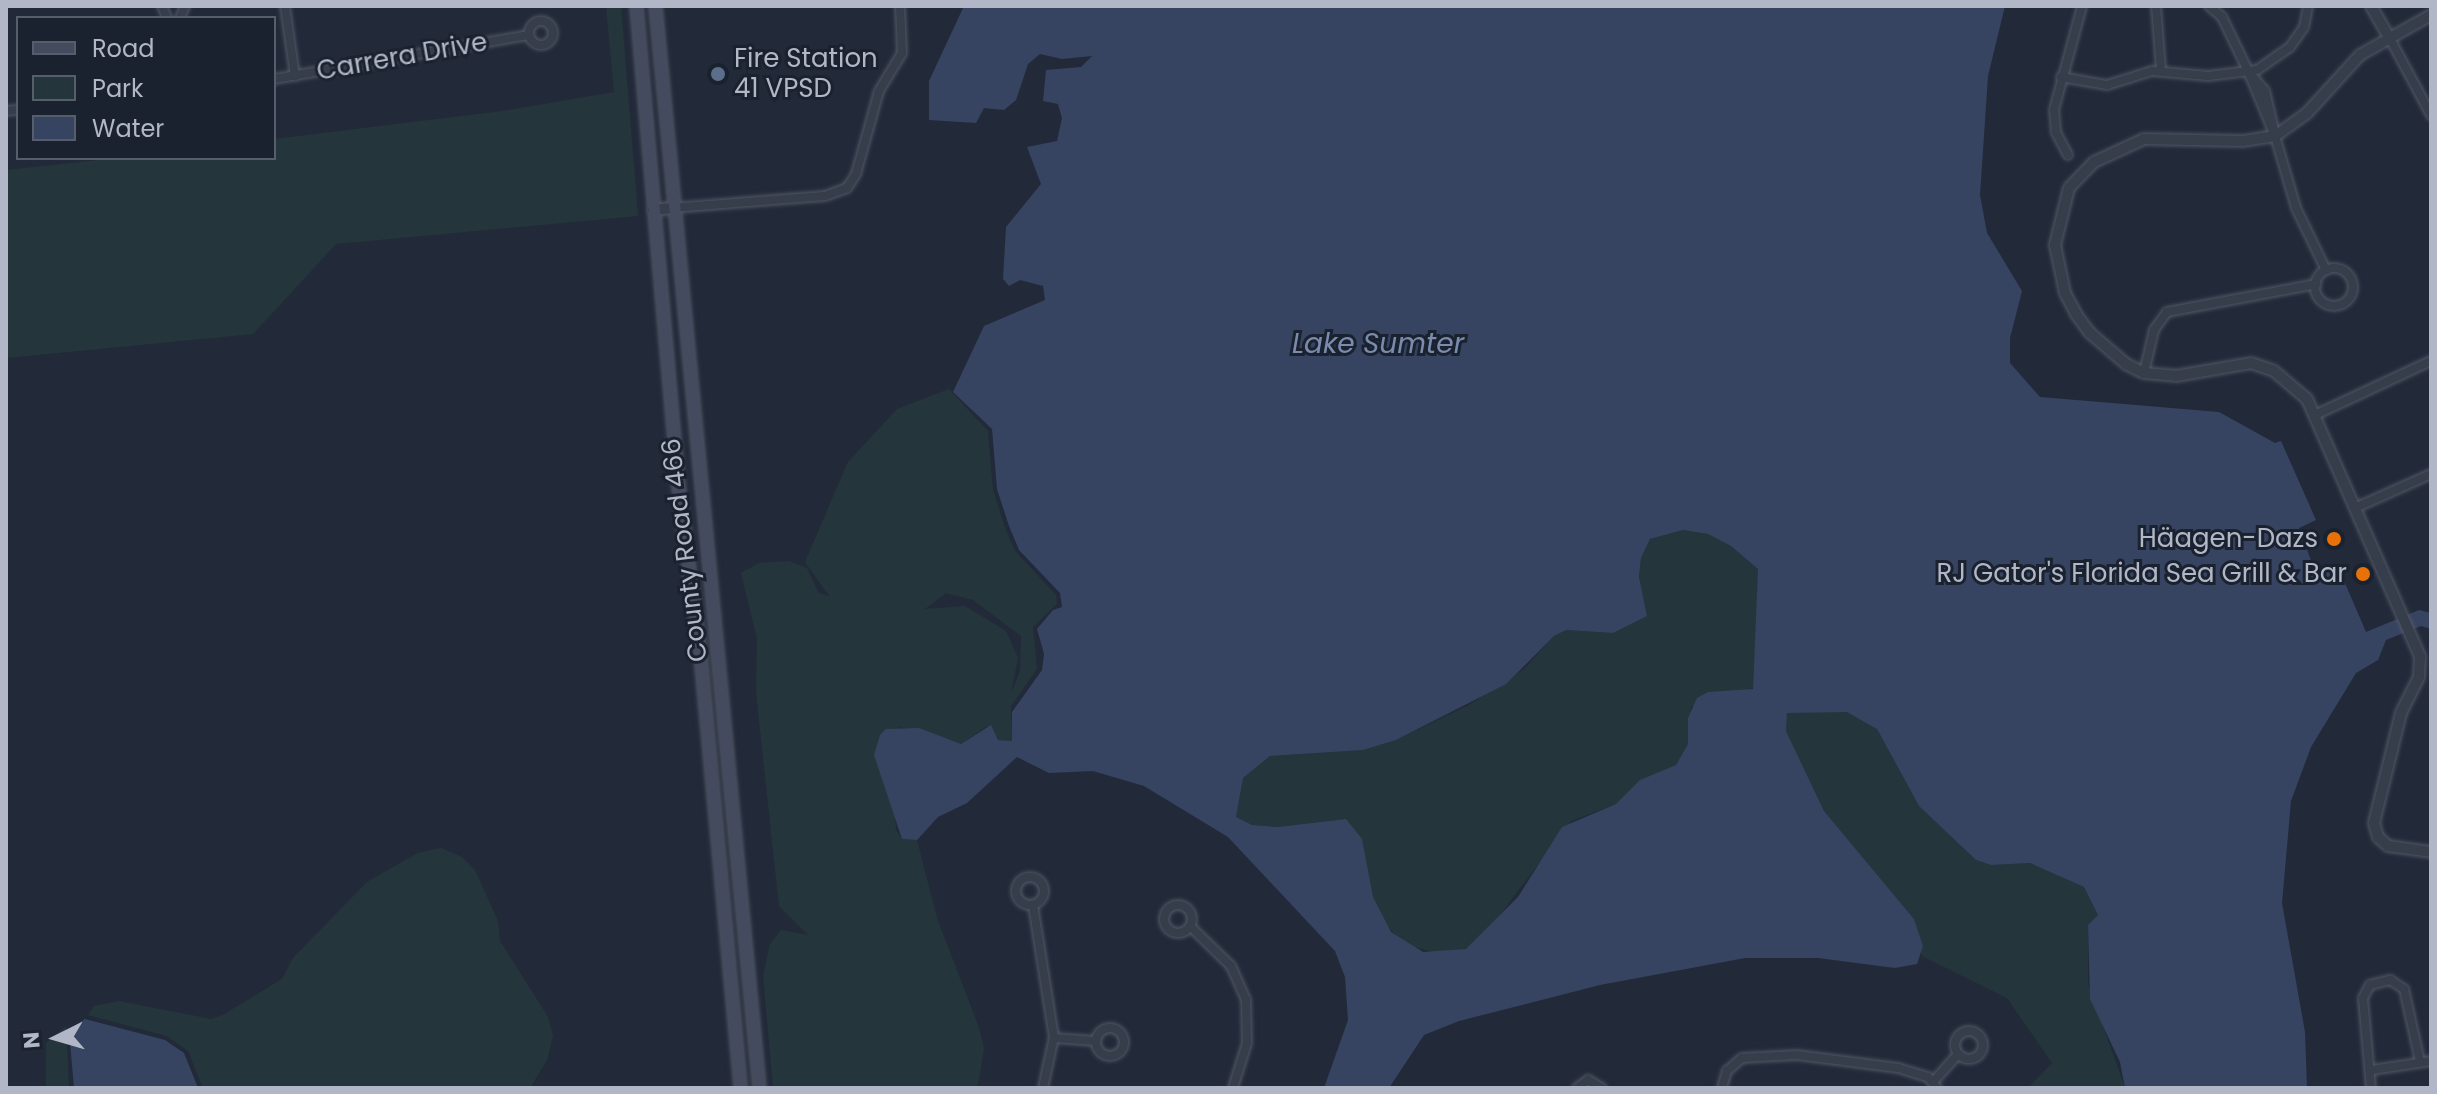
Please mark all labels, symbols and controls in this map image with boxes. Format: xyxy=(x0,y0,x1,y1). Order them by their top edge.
legend xyxy=(16,16,276,160)
street label: Carrera Drive xyxy=(314,27,490,87)
text: Road xyxy=(92,32,154,65)
place label: Fire Station 41 VPSD xyxy=(734,43,878,104)
marker: Fire Station 41 VPSD xyxy=(709,65,727,83)
text: Park xyxy=(92,72,143,105)
text: Water xyxy=(92,112,164,145)
water label: Lake Sumter xyxy=(1292,327,1464,361)
street label: County Road 466 xyxy=(656,436,714,664)
place label: Häagen-Dazs xyxy=(2139,523,2318,555)
marker: Häagen-Dazs xyxy=(2325,530,2343,548)
place label: RJ Gator's Florida Sea Grill & Bar xyxy=(1937,558,2347,590)
marker: RJ Gator's Florida Sea Grill & Bar xyxy=(2354,565,2372,583)
north arrow xyxy=(16,998,96,1078)
text: N xyxy=(15,1031,48,1050)

